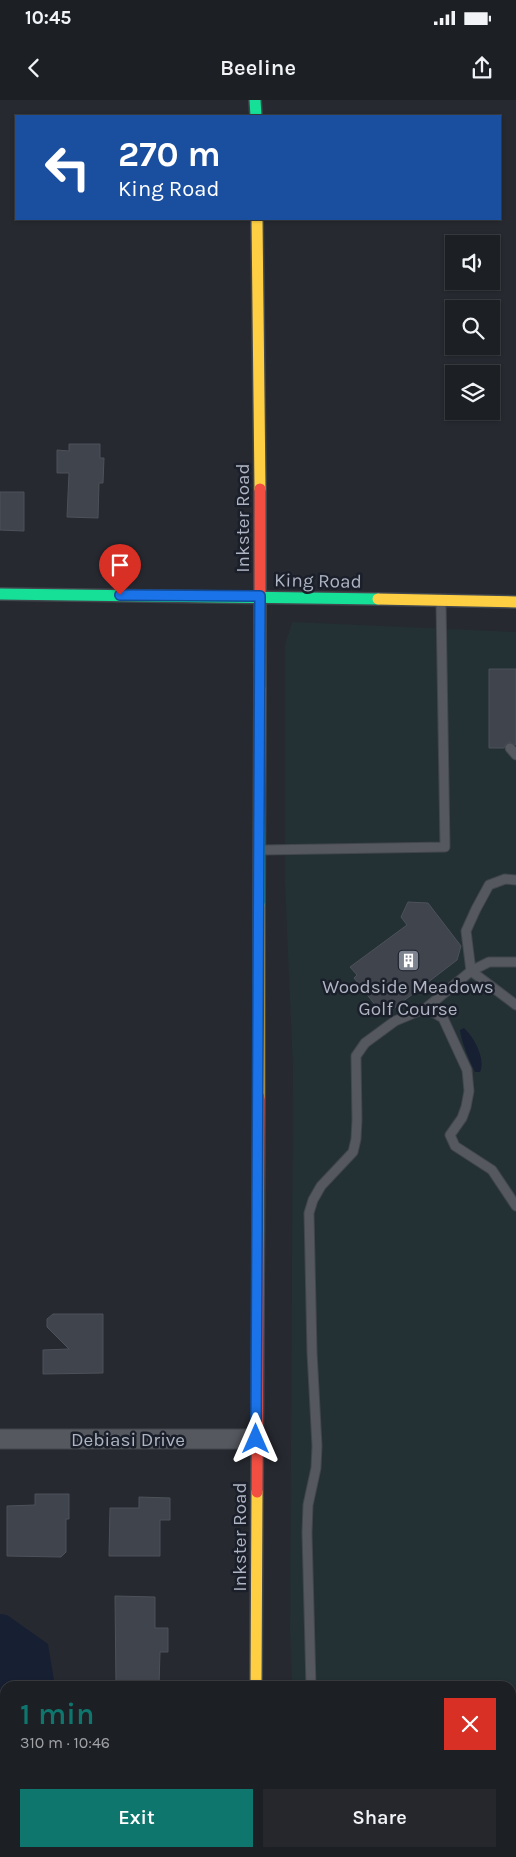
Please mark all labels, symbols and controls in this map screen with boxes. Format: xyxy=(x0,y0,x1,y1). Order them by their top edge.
text: 10:45 xyxy=(25,7,71,29)
icon: back xyxy=(20,54,48,82)
icon: share xyxy=(468,54,496,82)
text: Beeline xyxy=(220,55,296,81)
text: 270 m xyxy=(118,134,221,175)
icon: left xyxy=(35,135,100,200)
text: King Road xyxy=(118,176,220,202)
map controls xyxy=(445,235,500,420)
button: sound xyxy=(445,235,500,290)
button: search xyxy=(445,300,500,355)
button: layers xyxy=(445,365,500,420)
street label: Inkster Road xyxy=(232,463,254,573)
pin xyxy=(99,544,141,595)
icon: arrive xyxy=(106,551,134,579)
street label: King Road xyxy=(274,569,362,593)
building icon: Woodside Meadows Golf Course xyxy=(396,948,420,972)
place label: Woodside Meadows Golf Course xyxy=(322,976,494,1020)
position arrow xyxy=(229,1412,281,1464)
street label: Debiasi Drive xyxy=(71,1429,185,1451)
street label: Inkster Road xyxy=(229,1482,251,1592)
text: 1 min xyxy=(20,1696,94,1732)
button: close xyxy=(444,1698,496,1750)
text: 310 m · 10:46 xyxy=(20,1733,110,1752)
button: Exit xyxy=(20,1789,253,1847)
button: Share xyxy=(263,1789,496,1847)

